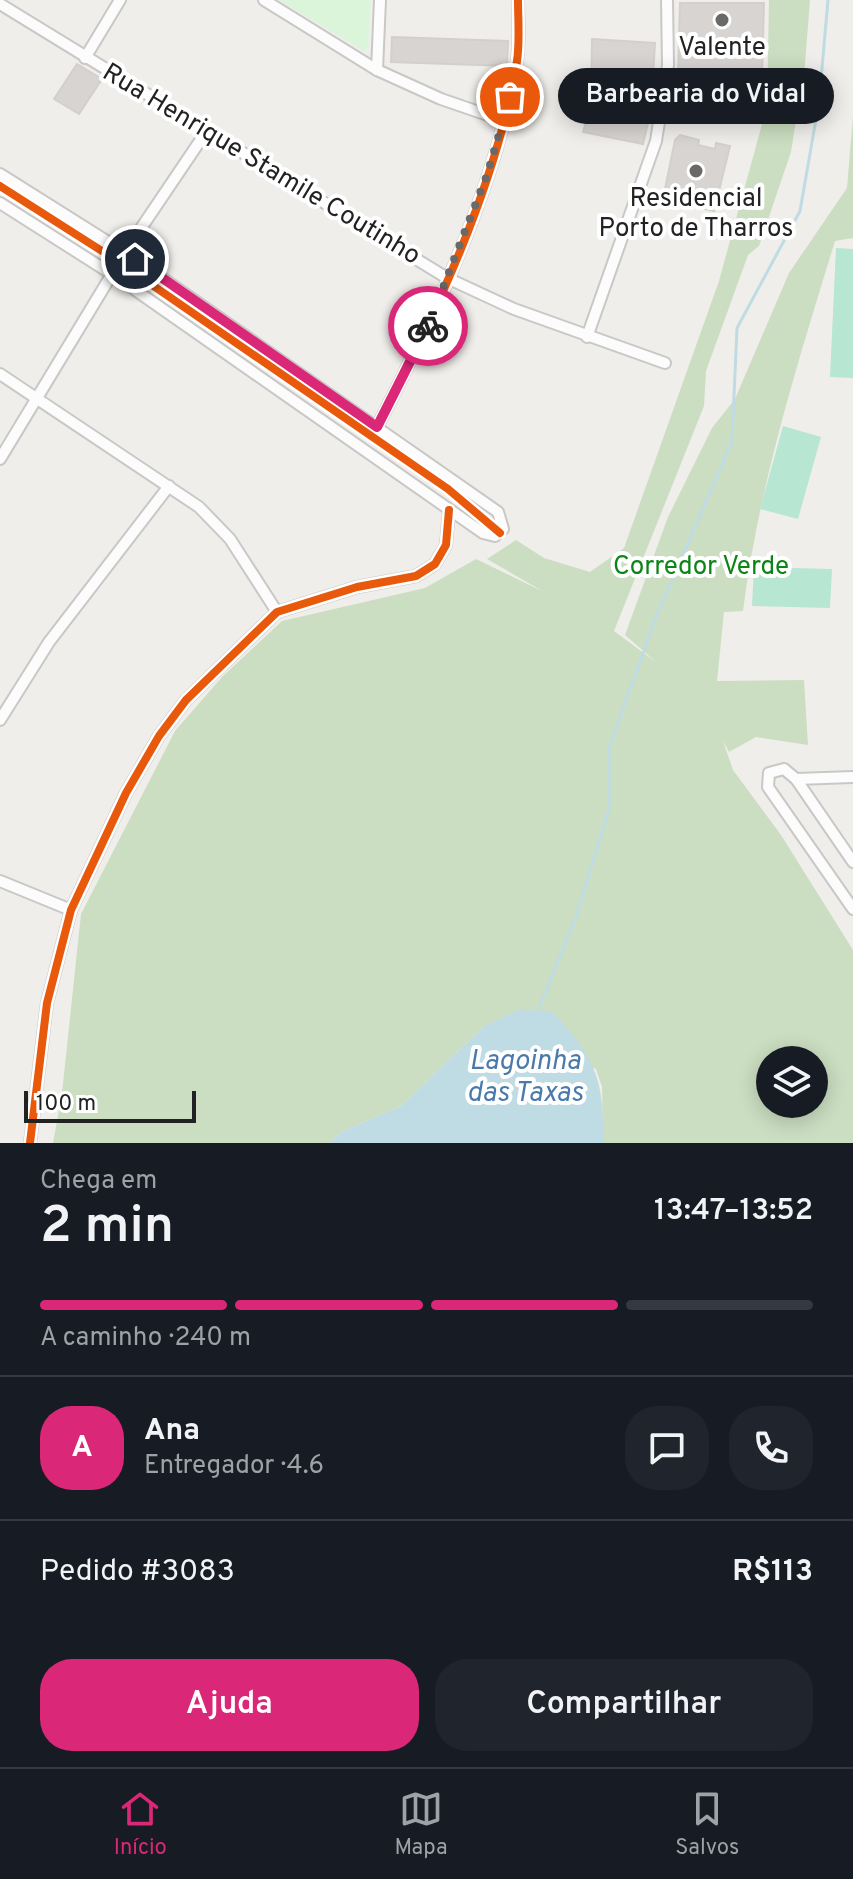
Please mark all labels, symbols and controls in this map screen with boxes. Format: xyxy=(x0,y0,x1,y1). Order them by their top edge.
marker: Valente xyxy=(713,11,731,29)
place label: Valente xyxy=(678,32,766,65)
street label: Rua Henrique Stamile Coutinho xyxy=(96,57,426,273)
pin xyxy=(476,63,544,131)
callout: Barbearia do Vidal xyxy=(558,69,834,125)
icon: bag xyxy=(488,75,532,119)
text: Barbearia do Vidal xyxy=(586,79,806,112)
marker: Residencial Porto de Tharros xyxy=(687,162,705,180)
place label: Residencial Porto de Tharros xyxy=(598,183,794,246)
pin xyxy=(101,225,169,293)
icon: home xyxy=(113,237,157,281)
courier xyxy=(388,286,468,366)
icon: bike xyxy=(406,304,450,348)
park label: Corredor Verde xyxy=(613,551,789,584)
water label: Lagoinha das Taxas xyxy=(467,1044,584,1112)
map controls xyxy=(756,1046,828,1118)
button: layers xyxy=(756,1046,828,1118)
scale bar xyxy=(24,1087,196,1123)
text: 100 m xyxy=(36,1091,96,1118)
text: Chega em xyxy=(40,1165,157,1198)
text: 13:47–13:52 xyxy=(654,1193,813,1230)
text: 2 min xyxy=(40,1195,174,1261)
text: A caminho · 240 m xyxy=(40,1322,251,1355)
button: chat xyxy=(625,1406,709,1490)
button: phone xyxy=(729,1406,813,1490)
text: Ana xyxy=(144,1413,200,1450)
text: A xyxy=(71,1430,93,1467)
text: Entregador · 4.6 xyxy=(144,1450,324,1483)
text: Pedido #3083 xyxy=(40,1554,235,1591)
text: R$113 xyxy=(732,1554,813,1591)
button: Ajuda xyxy=(40,1659,419,1751)
button: Compartilhar xyxy=(435,1659,813,1751)
tab: Início xyxy=(114,1787,167,1862)
tab: Mapa xyxy=(394,1787,448,1862)
tab: Salvos xyxy=(675,1787,739,1862)

